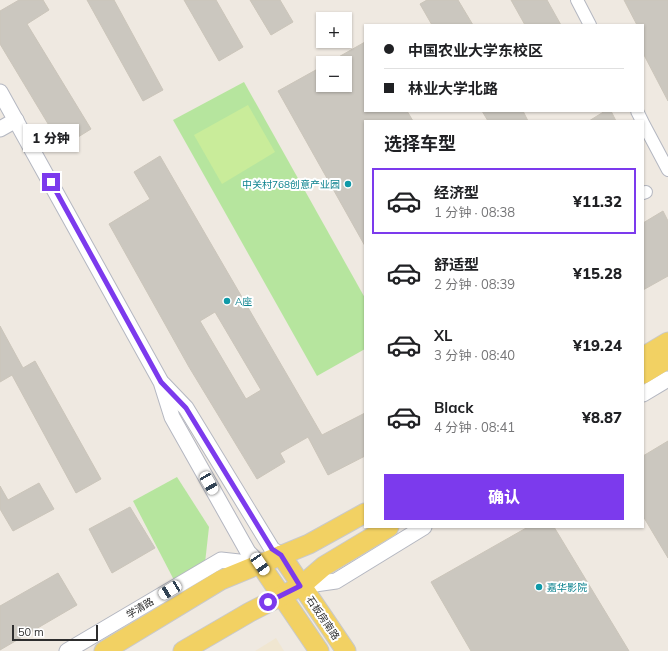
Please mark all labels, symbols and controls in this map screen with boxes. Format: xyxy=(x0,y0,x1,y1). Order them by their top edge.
map controls xyxy=(316,12,352,92)
button: + xyxy=(316,12,352,48)
text: 中国农业大学东校区 xyxy=(408,41,543,60)
button: − xyxy=(316,56,352,92)
text: 林业大学北路 xyxy=(408,79,498,98)
callout: 1 分钟 xyxy=(23,124,79,152)
text: 1 分钟 xyxy=(32,130,70,146)
text: 选择车型 xyxy=(384,132,456,155)
route end xyxy=(42,173,60,191)
place label: 中关村768创意产业园 xyxy=(242,178,340,191)
marker: 中关村768创意产业园 xyxy=(343,179,353,189)
icon: car xyxy=(386,183,422,219)
text: 经济型 xyxy=(434,183,479,202)
text: ¥11.32 xyxy=(573,192,622,211)
text: 1 分钟 · 08:38 xyxy=(434,204,515,220)
icon: car xyxy=(386,255,422,291)
text: 舒适型 xyxy=(434,255,479,274)
text: ¥15.28 xyxy=(573,264,622,283)
text: 2 分钟 · 08:39 xyxy=(434,276,515,292)
place label: A座 xyxy=(235,295,252,308)
marker: A座 xyxy=(222,296,232,306)
text: XL xyxy=(434,326,452,345)
icon: car xyxy=(386,327,422,363)
text: ¥19.24 xyxy=(573,336,622,355)
text: 3 分钟 · 08:40 xyxy=(434,347,515,363)
text: Black xyxy=(434,398,473,417)
icon: car xyxy=(386,399,422,435)
text: ¥8.87 xyxy=(582,408,622,427)
text: 4 分钟 · 08:41 xyxy=(434,419,515,435)
car xyxy=(198,470,220,496)
button: 确认 xyxy=(384,474,624,520)
car xyxy=(248,551,272,577)
car xyxy=(157,579,183,601)
place label: 嘉华影院 xyxy=(547,581,587,594)
marker: 嘉华影院 xyxy=(534,582,544,592)
route start xyxy=(259,593,277,611)
street label: 石板房南路 xyxy=(304,594,342,642)
street label: 学清路 xyxy=(124,595,156,621)
scale bar xyxy=(12,623,98,642)
text: 50 m xyxy=(18,625,44,639)

